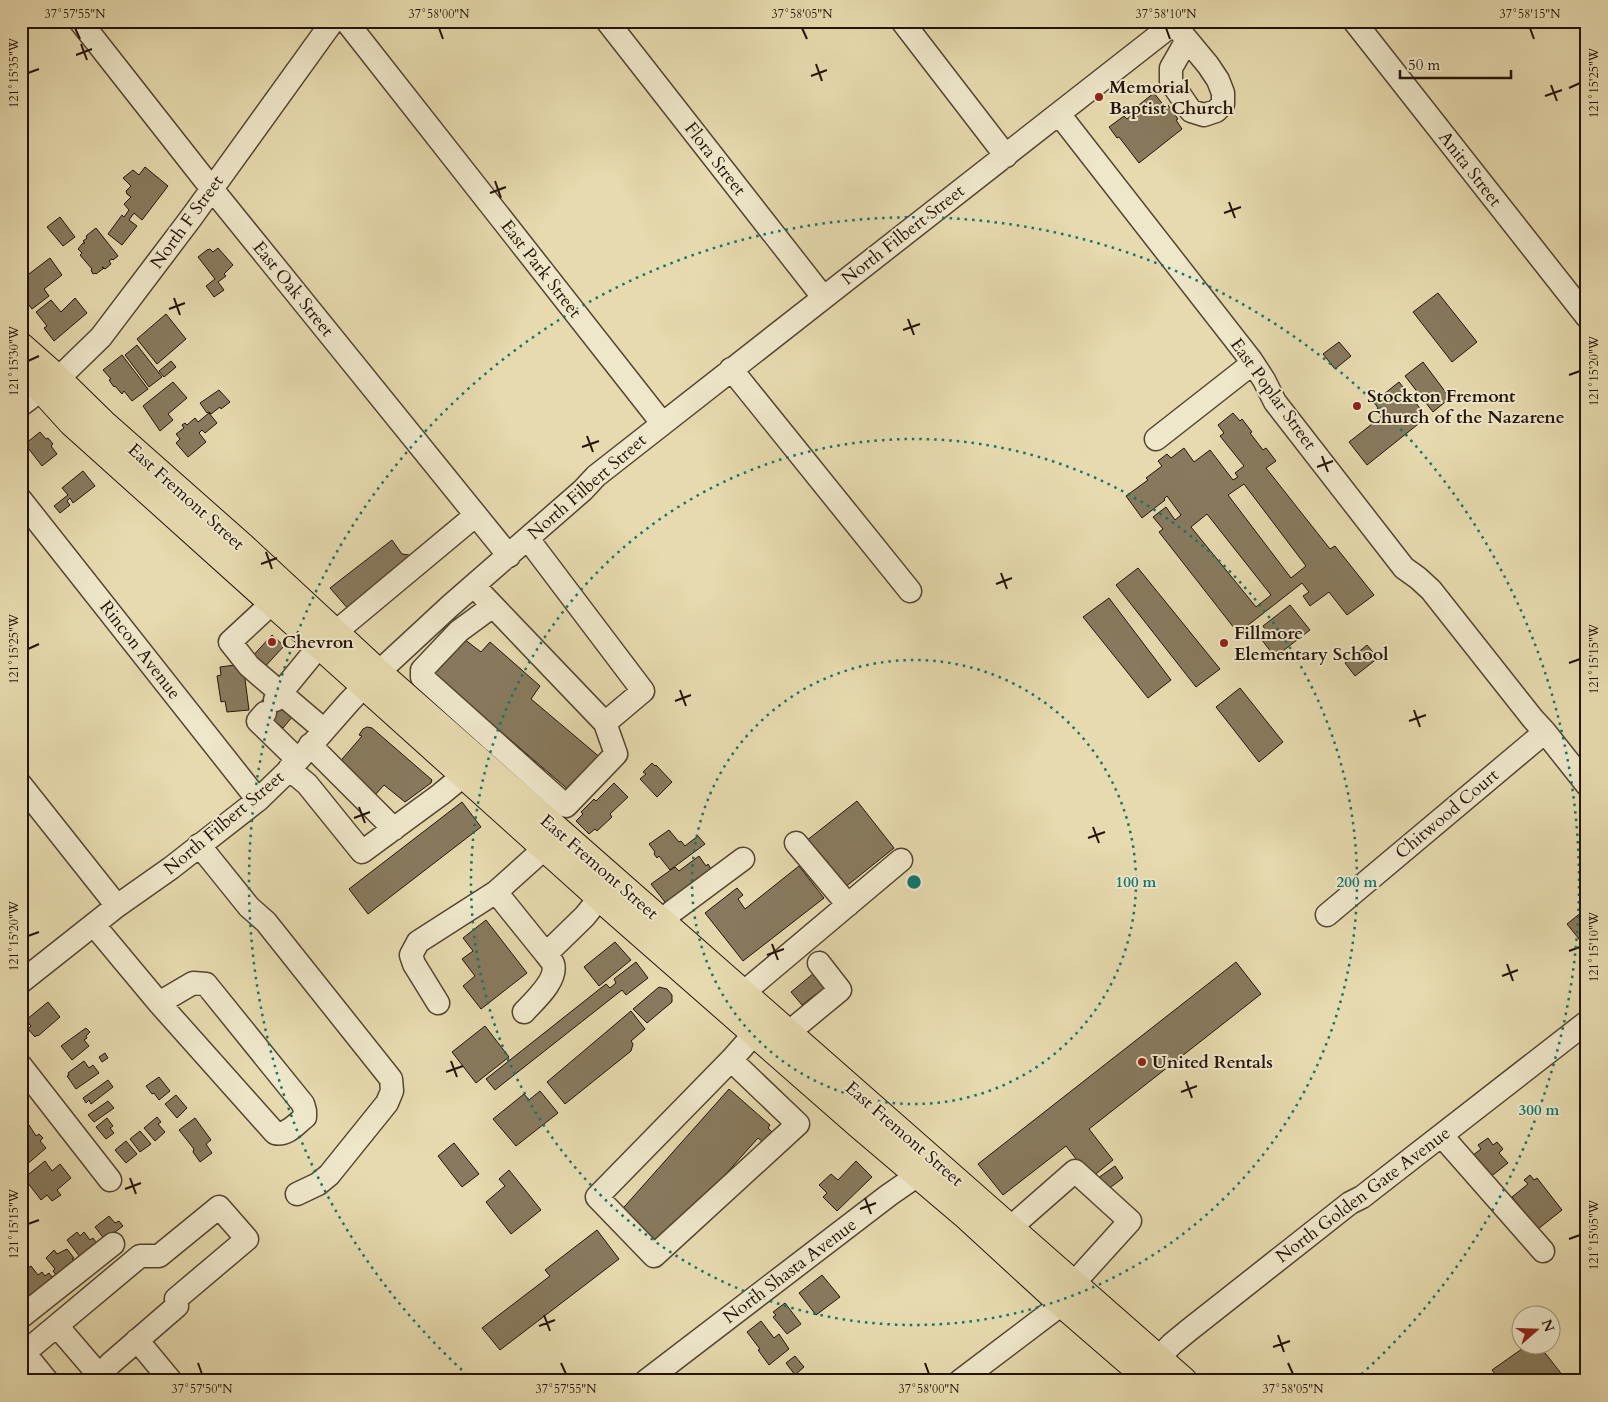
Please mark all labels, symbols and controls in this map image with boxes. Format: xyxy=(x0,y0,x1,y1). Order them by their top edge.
text: 37°57'55"N xyxy=(45,6,106,22)
text: 37°58'00"N xyxy=(409,6,470,22)
text: 37°58'05"N xyxy=(772,6,833,22)
text: 37°58'10"N xyxy=(1136,6,1197,22)
text: 37°58'15"N xyxy=(1500,6,1561,22)
text: 121°15'35"W xyxy=(6,37,22,108)
text: 121°15'25"W xyxy=(1586,47,1602,118)
scale bar xyxy=(1400,48,1512,80)
text: 50 m xyxy=(1408,55,1440,75)
place label: Memorial Baptist Church xyxy=(1109,75,1234,121)
marker: Memorial Baptist Church xyxy=(1093,91,1105,103)
street label: Flora Street xyxy=(678,117,752,201)
street label: Anita Street xyxy=(1433,126,1508,212)
street label: North F Street xyxy=(144,170,230,274)
street label: North Filbert Street xyxy=(836,179,970,291)
street label: East Park Street xyxy=(495,215,587,324)
street label: East Oak Street xyxy=(247,236,340,342)
text: 121°15'30"W xyxy=(6,325,22,396)
street label: East Poplar Street xyxy=(1224,333,1322,455)
text: 121°15'20"W xyxy=(1586,335,1602,406)
place label: Stockton Fremont Church of the Nazarene xyxy=(1367,384,1565,430)
marker: Stockton Fremont Church of the Nazarene xyxy=(1351,400,1363,412)
street label: North Filbert Street xyxy=(522,428,652,546)
street label: East Fremont Street xyxy=(122,438,250,556)
street label: Rincon Avenue xyxy=(93,595,187,705)
text: 121°15'25"W xyxy=(6,613,22,684)
place label: Fillmore Elementary School xyxy=(1234,621,1388,667)
text: 121°15'15"W xyxy=(1586,623,1602,694)
place label: Chevron xyxy=(282,630,354,655)
marker: Chevron xyxy=(266,636,278,648)
marker: Fillmore Elementary School xyxy=(1218,637,1230,649)
street label: Chitwood Court xyxy=(1390,763,1504,865)
street label: North Filbert Street xyxy=(158,765,290,881)
street label: East Fremont Street xyxy=(534,809,664,926)
text: 100 m xyxy=(1116,872,1157,892)
text: 200 m xyxy=(1337,872,1378,892)
centre of rings xyxy=(905,873,923,891)
text: 121°15'20"W xyxy=(6,900,22,971)
text: 121°15'10"W xyxy=(1586,911,1602,982)
place label: United Rentals xyxy=(1152,1050,1273,1075)
marker: United Rentals xyxy=(1136,1056,1148,1068)
street label: East Fremont Street xyxy=(839,1076,969,1193)
text: 300 m xyxy=(1519,1100,1560,1120)
street label: North Golden Gate Avenue xyxy=(1271,1121,1455,1269)
text: 121°15'15"W xyxy=(6,1188,22,1259)
text: 121°15'05"W xyxy=(1586,1199,1602,1270)
street label: North Shasta Avenue xyxy=(718,1212,862,1330)
north arrow xyxy=(1510,1304,1560,1354)
text: N xyxy=(1537,1317,1559,1335)
text: 37°57'50"N xyxy=(172,1381,233,1397)
text: 37°57'55"N xyxy=(536,1381,597,1397)
text: 37°58'00"N xyxy=(899,1381,960,1397)
text: 37°58'05"N xyxy=(1263,1381,1324,1397)

